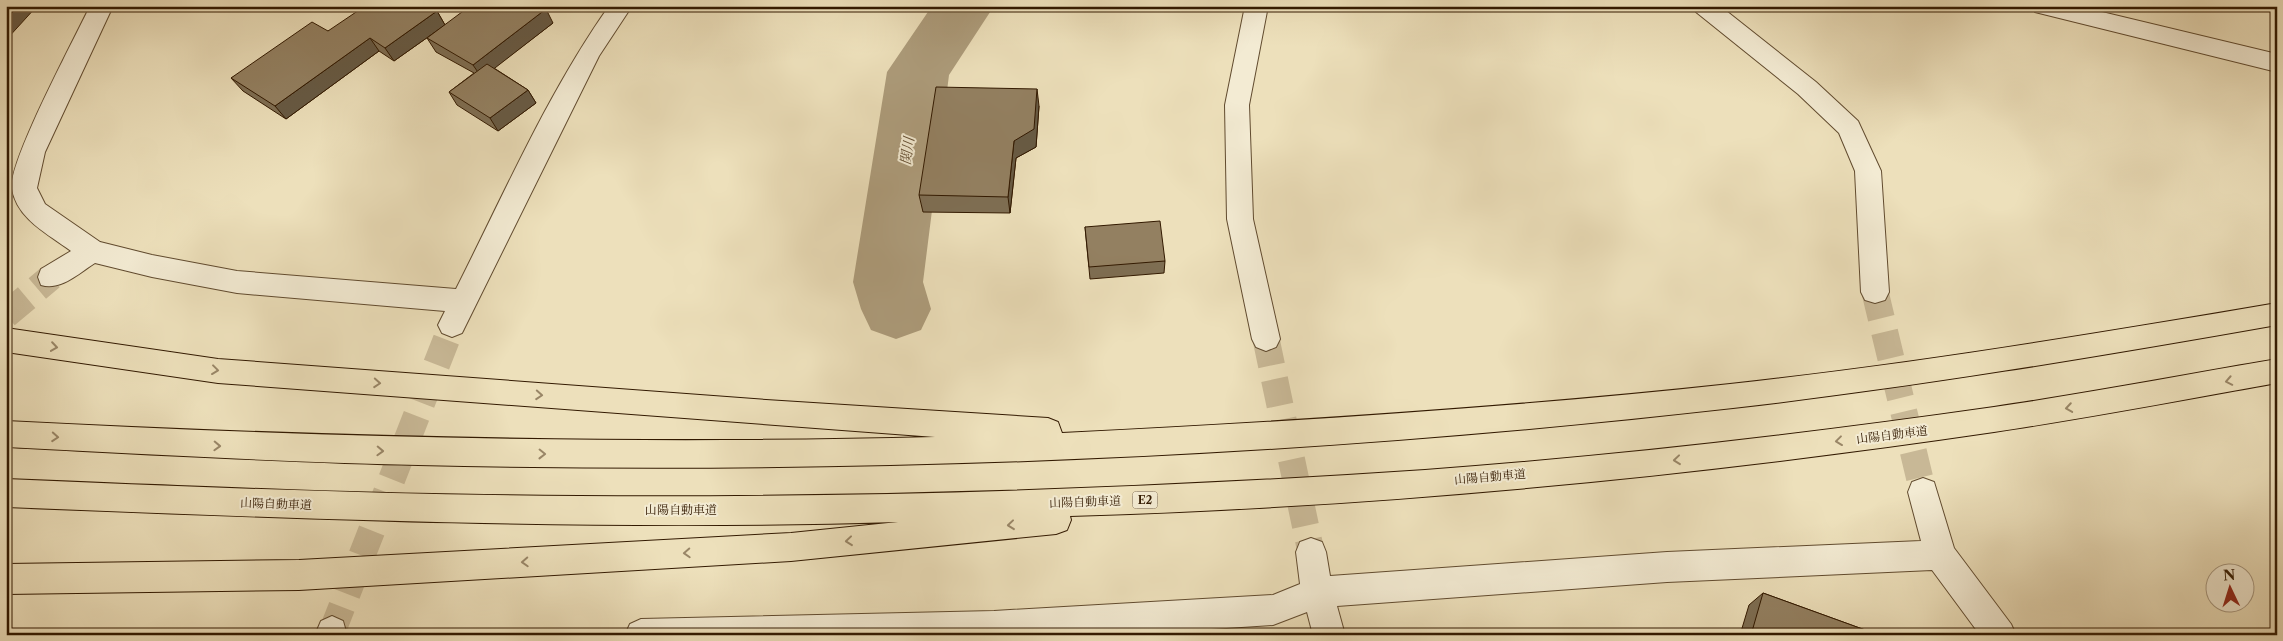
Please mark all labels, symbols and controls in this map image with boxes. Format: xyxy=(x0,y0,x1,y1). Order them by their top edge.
water label: 関川 xyxy=(896,134,918,166)
one-way arrow xyxy=(51,341,59,352)
one-way arrow xyxy=(211,365,220,375)
one-way arrow xyxy=(2224,375,2233,385)
one-way arrow xyxy=(374,377,382,388)
one-way arrow xyxy=(536,390,544,401)
one-way arrow xyxy=(2064,403,2073,413)
street label: 山陽自動車道 xyxy=(1855,423,1929,446)
one-way arrow xyxy=(51,431,59,442)
one-way arrow xyxy=(1834,435,1842,446)
one-way arrow xyxy=(213,440,221,451)
one-way arrow xyxy=(376,445,384,456)
one-way arrow xyxy=(538,449,546,459)
one-way arrow xyxy=(1673,454,1681,465)
street label: 山陽自動車道 xyxy=(1453,466,1526,487)
road number: E2 xyxy=(1132,492,1158,508)
street label: 山陽自動車道 xyxy=(1049,493,1121,510)
street label: 山陽自動車道 xyxy=(240,495,312,512)
street label: 山陽自動車道 xyxy=(645,502,717,517)
one-way arrow xyxy=(1007,519,1015,530)
one-way arrow xyxy=(845,535,853,546)
one-way arrow xyxy=(683,547,691,558)
one-way arrow xyxy=(521,556,529,567)
north arrow xyxy=(2206,564,2256,614)
text: N xyxy=(2222,566,2236,584)

